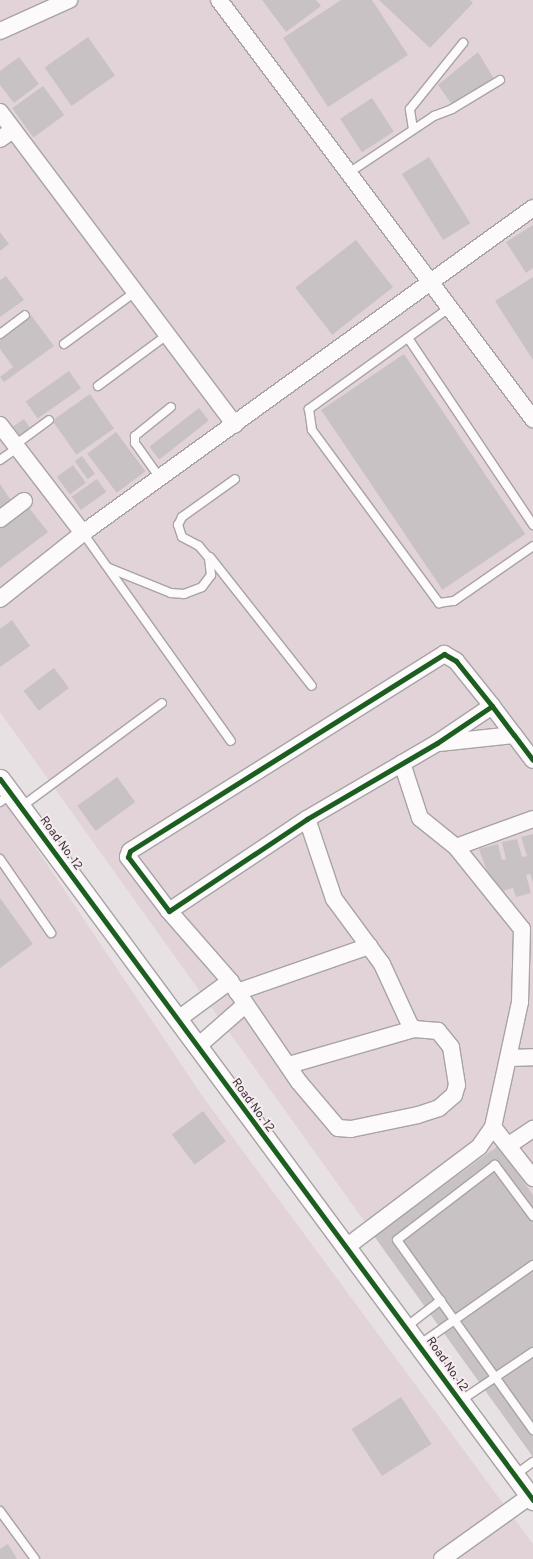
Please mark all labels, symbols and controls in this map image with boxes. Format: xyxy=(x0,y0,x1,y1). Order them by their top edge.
street label: Road No. 12 xyxy=(36,814,84,874)
street label: Road No. 12 xyxy=(228,1076,276,1136)
street label: Road No. 12 xyxy=(422,1335,470,1395)

